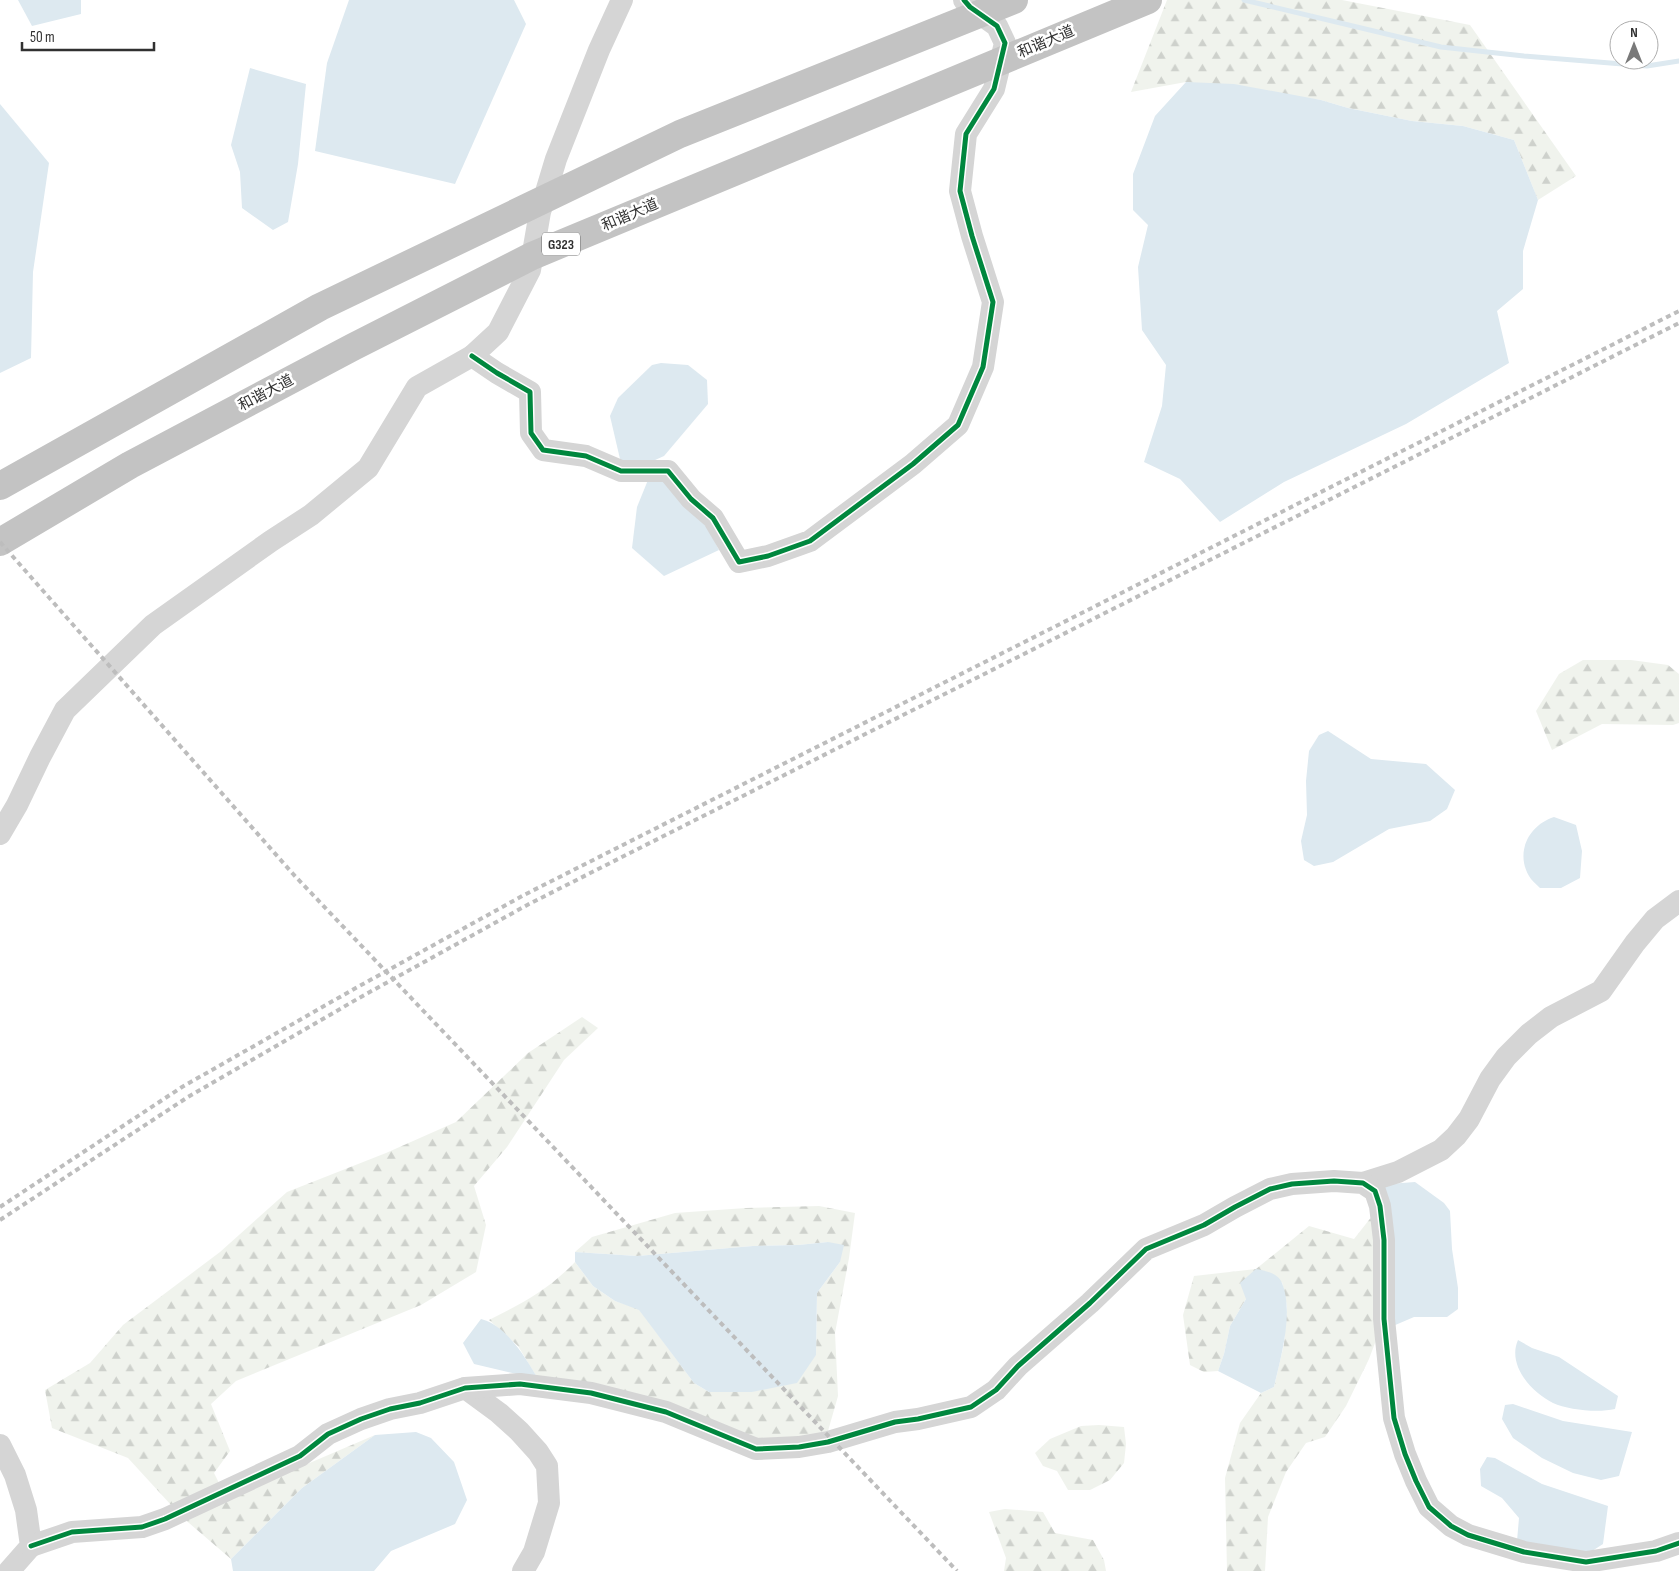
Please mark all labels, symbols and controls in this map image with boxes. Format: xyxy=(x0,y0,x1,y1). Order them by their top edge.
scale bar xyxy=(22,20,155,52)
north arrow xyxy=(1609,20,1659,70)
street label: 和谐大道 xyxy=(1015,22,1077,62)
text: N xyxy=(1630,24,1638,41)
text: 50 m xyxy=(30,28,55,47)
street label: 和谐大道 xyxy=(599,195,661,235)
road number: G323 xyxy=(542,232,580,255)
street label: 和谐大道 xyxy=(235,371,297,415)

